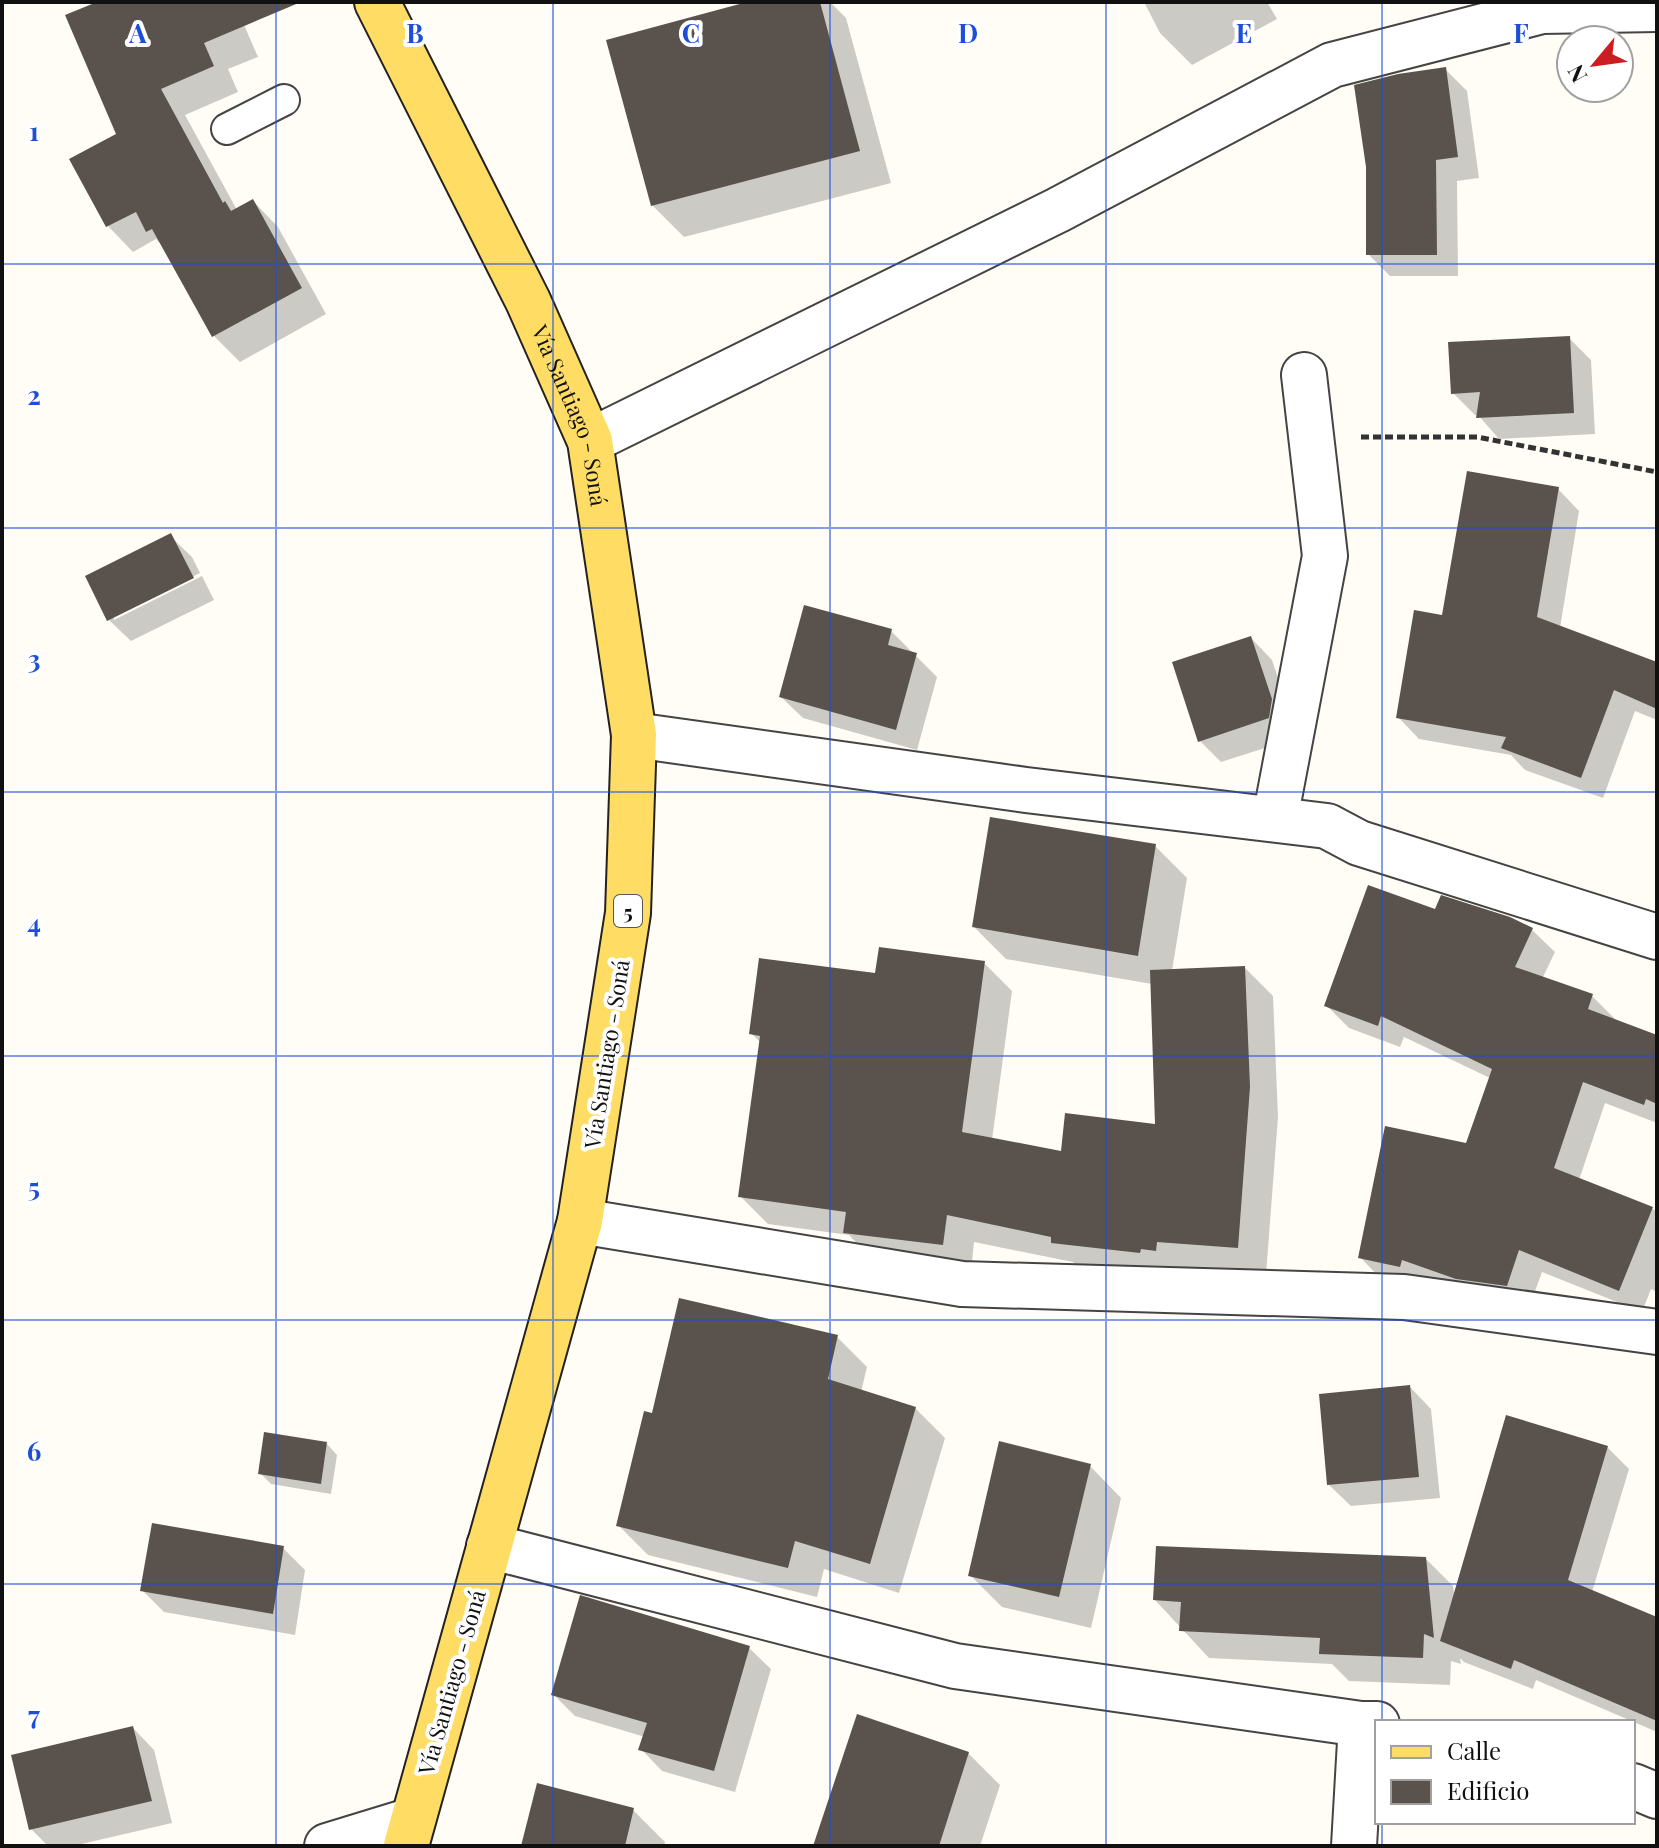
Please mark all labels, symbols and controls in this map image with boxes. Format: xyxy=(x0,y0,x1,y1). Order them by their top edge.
text: A xyxy=(128,15,147,50)
text: B xyxy=(406,15,424,50)
text: C xyxy=(682,15,700,50)
text: D xyxy=(958,15,978,50)
text: E xyxy=(1236,15,1252,50)
text: F xyxy=(1513,15,1529,50)
north arrow xyxy=(1555,24,1635,104)
text: N xyxy=(1560,60,1594,88)
text: 1 xyxy=(29,113,39,148)
street label: Vía Santiago - Soná xyxy=(525,319,615,508)
text: 2 xyxy=(27,377,41,412)
text: 3 xyxy=(28,641,40,676)
road number: 5 xyxy=(614,895,642,927)
text: 4 xyxy=(27,905,41,940)
street label: Vía Santiago - Soná xyxy=(576,957,636,1152)
text: 5 xyxy=(28,1169,40,1204)
text: 6 xyxy=(27,1433,41,1468)
street label: Vía Santiago - Soná xyxy=(410,1586,492,1779)
text: 7 xyxy=(28,1697,40,1732)
legend xyxy=(1375,1720,1635,1824)
text: Calle xyxy=(1447,1734,1501,1766)
text: Edificio xyxy=(1447,1774,1529,1806)

